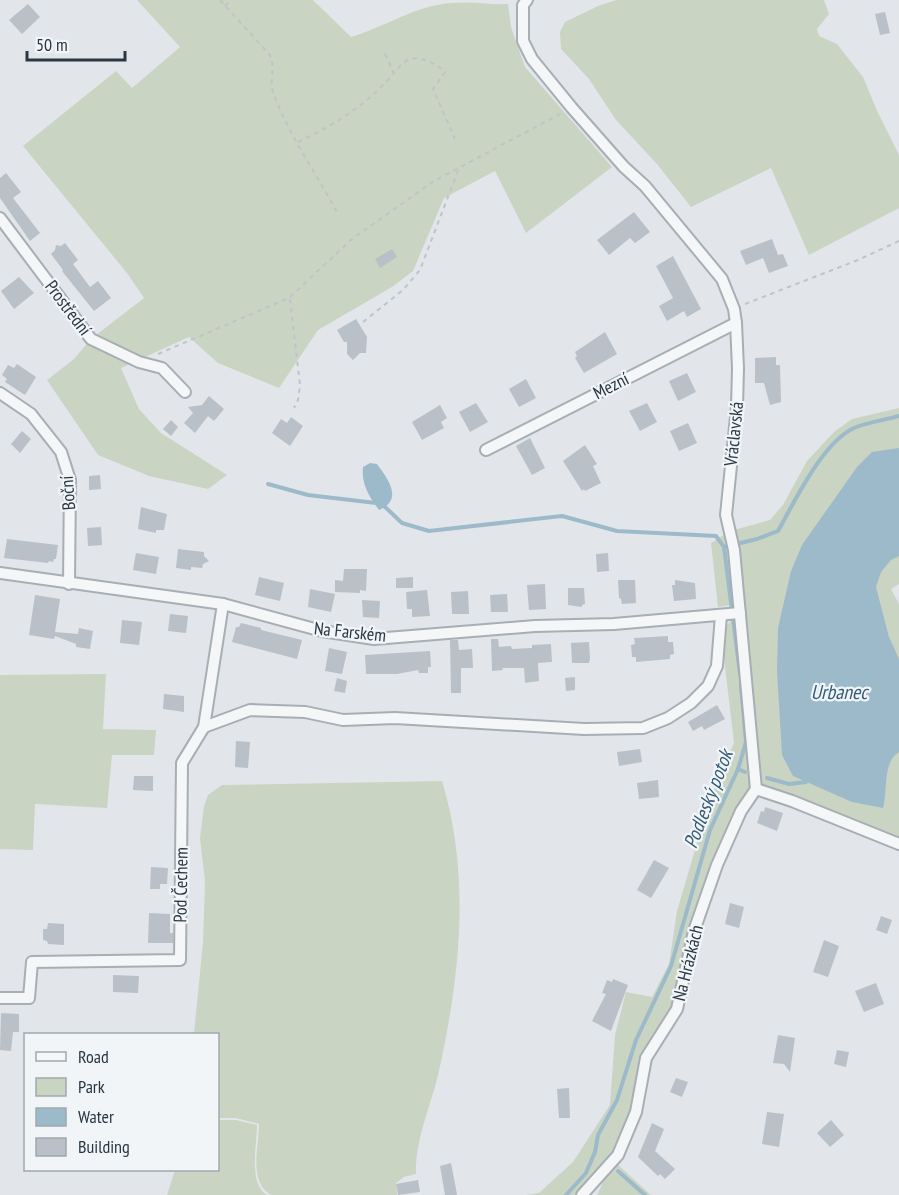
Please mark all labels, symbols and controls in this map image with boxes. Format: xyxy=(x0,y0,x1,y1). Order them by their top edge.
scale bar xyxy=(27,24,124,62)
text: 50 m xyxy=(36,33,68,56)
street label: Prostřední xyxy=(40,275,97,340)
street label: Mezní xyxy=(589,367,633,404)
street label: Vráclavská xyxy=(719,401,748,468)
street label: Boční xyxy=(55,475,80,511)
street label: Na Farském xyxy=(313,616,387,647)
water label: Urbanec xyxy=(811,679,869,705)
water label: Podleský potok xyxy=(677,744,739,852)
street label: Pod Čechem xyxy=(168,847,193,923)
street label: Na Hrázkách xyxy=(667,923,708,1003)
legend xyxy=(24,1033,219,1171)
text: Road xyxy=(78,1045,109,1068)
text: Park xyxy=(78,1075,105,1098)
text: Water xyxy=(78,1105,114,1128)
text: Building xyxy=(78,1135,130,1158)

